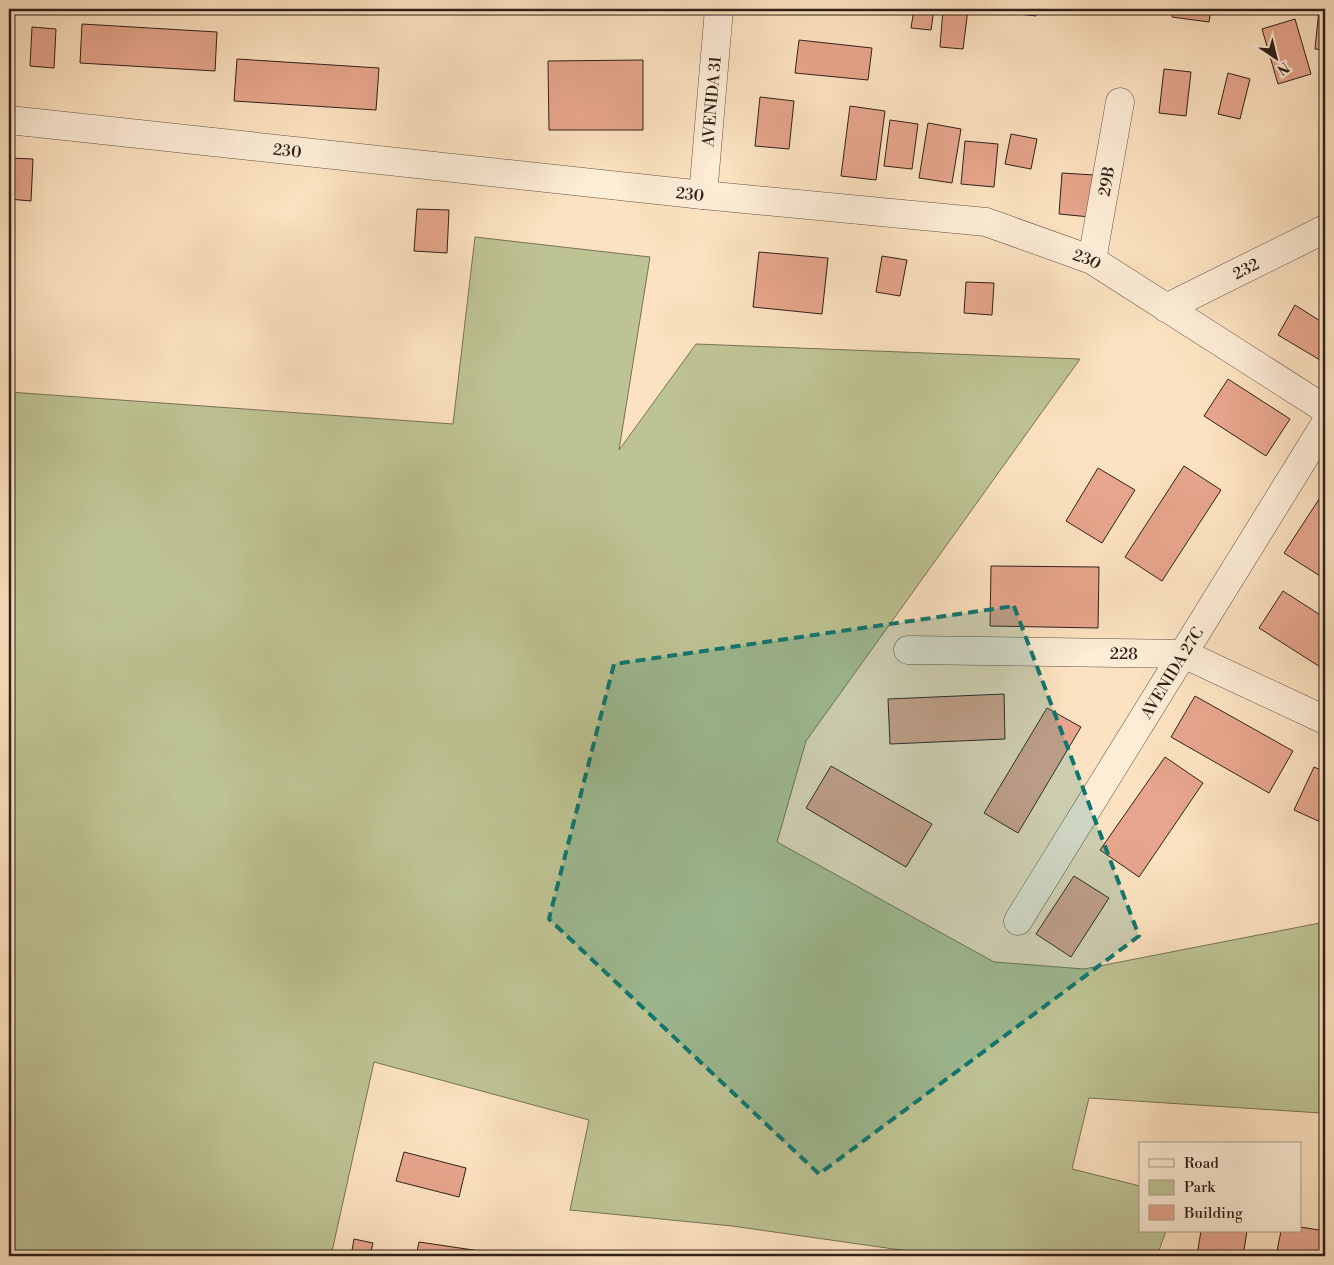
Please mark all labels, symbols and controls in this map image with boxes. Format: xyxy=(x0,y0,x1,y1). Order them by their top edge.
north arrow xyxy=(1252,32,1302,82)
street label: AVENIDA 31 xyxy=(698,55,726,149)
text: N xyxy=(1273,57,1293,78)
street label: 230 xyxy=(272,140,303,163)
street label: 29B xyxy=(1094,165,1119,198)
street label: 230 xyxy=(675,183,705,206)
street label: 230 xyxy=(1070,245,1105,274)
street label: 232 xyxy=(1230,254,1263,284)
street label: AVENIDA 27C xyxy=(1136,624,1208,723)
street label: 228 xyxy=(1110,644,1138,664)
legend xyxy=(1139,1142,1302,1232)
text: Road xyxy=(1184,1154,1219,1173)
text: Park xyxy=(1184,1178,1216,1197)
text: Building xyxy=(1183,1204,1243,1223)

